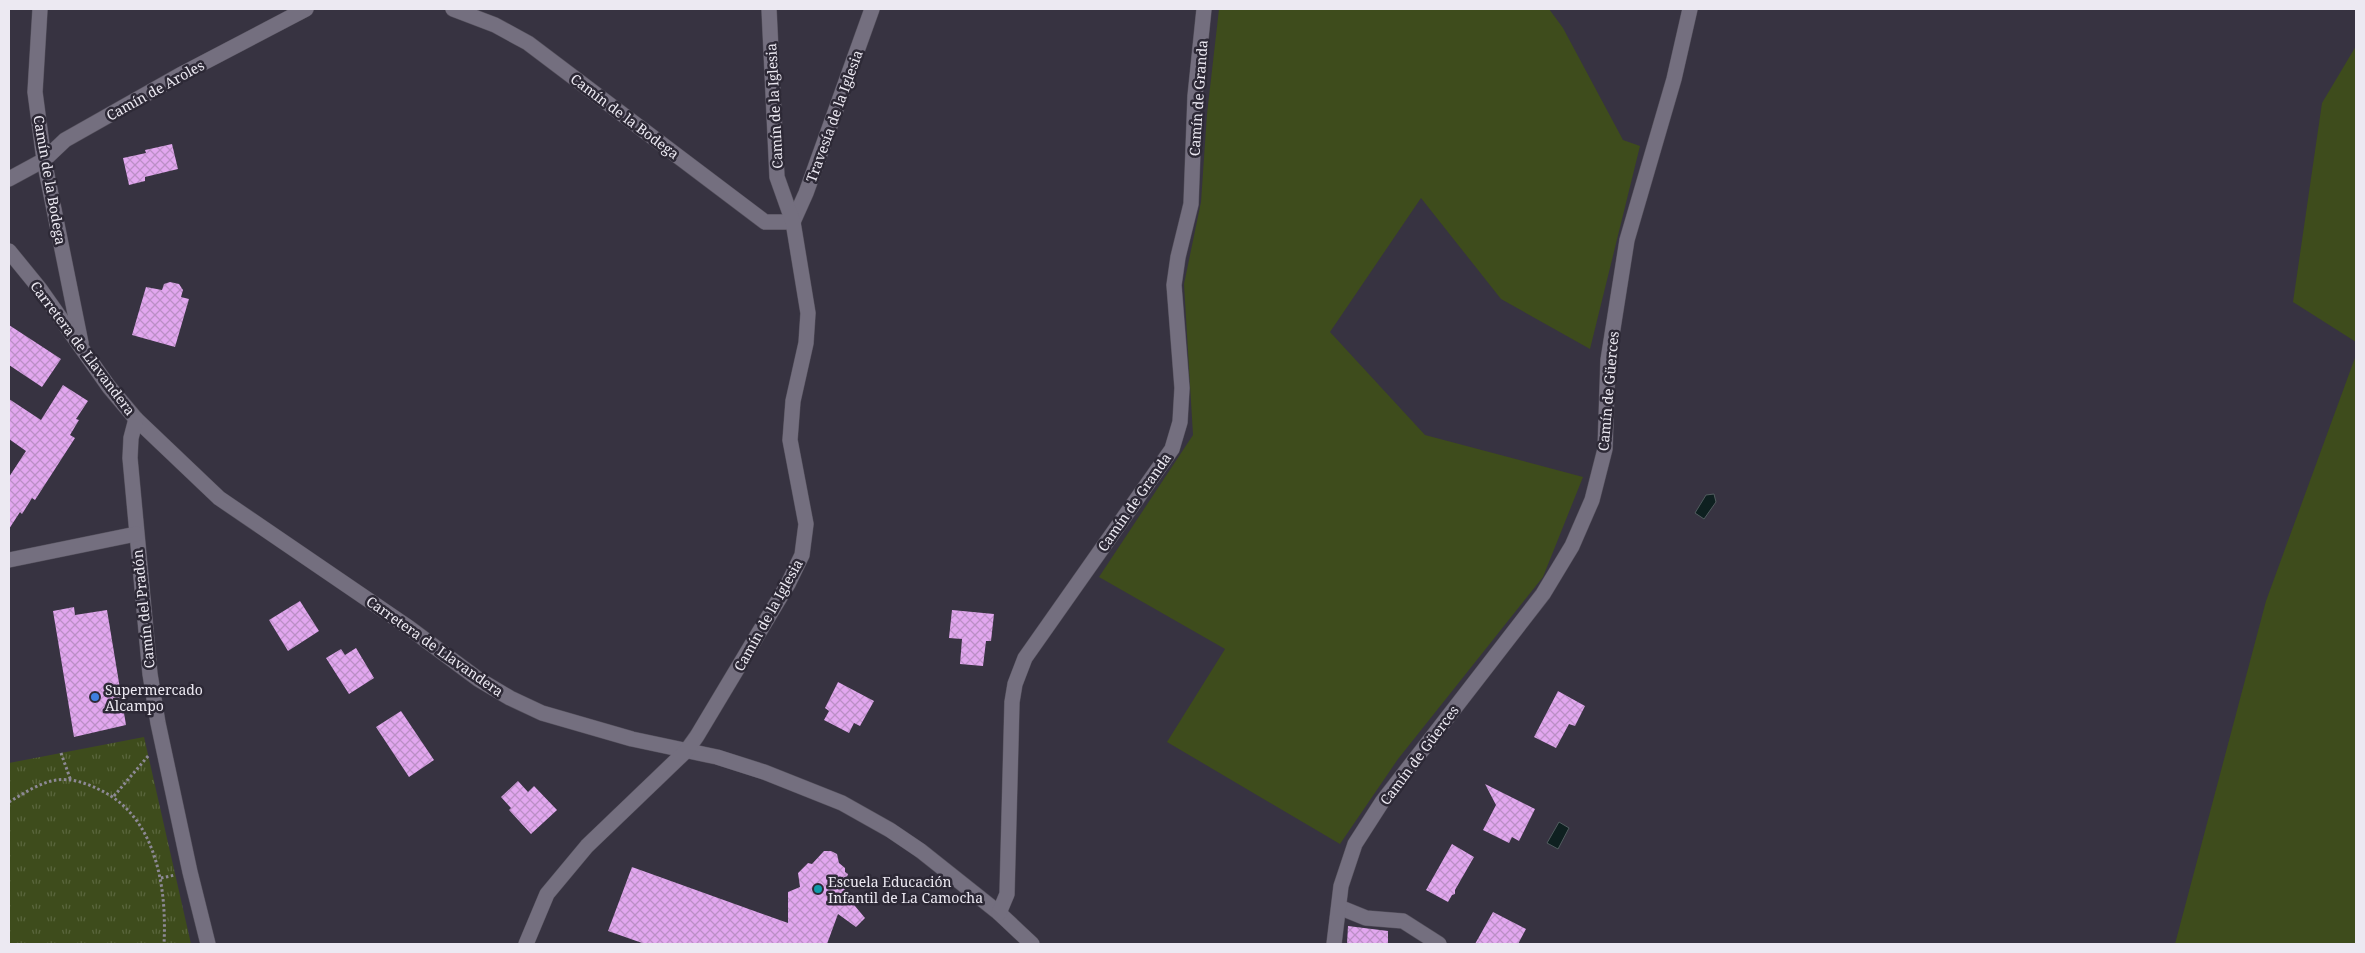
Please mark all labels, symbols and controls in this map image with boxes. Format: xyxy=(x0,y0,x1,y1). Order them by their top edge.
street label: Camín de Granda xyxy=(1184,39,1212,157)
street label: Camín de la Iglesia xyxy=(761,43,787,169)
street label: Travesía de la Iglesia xyxy=(801,47,867,185)
street label: Camín de Aroles xyxy=(103,55,207,125)
street label: Camín de la Bodega xyxy=(567,69,683,163)
street label: Camín de la Bodega xyxy=(29,114,71,246)
street label: Carretera de Llavandera xyxy=(26,277,140,419)
street label: Camín de Güerces xyxy=(1593,330,1623,452)
street label: Camín de Granda xyxy=(1093,449,1175,555)
street label: Camín del Pradón xyxy=(127,549,159,669)
street label: Camín de la Iglesia xyxy=(729,555,807,675)
street label: Carretera de Llavandera xyxy=(363,591,507,701)
place label: Supermercado Alcampo xyxy=(105,680,203,715)
marker: Supermercado Alcampo xyxy=(89,691,101,703)
street label: Camín de Güerces xyxy=(1375,701,1463,809)
place label: Escuela Educación Infantil de La Camocha xyxy=(828,872,983,907)
marker: Escuela Educación Infantil de La Camocha xyxy=(812,883,824,895)

